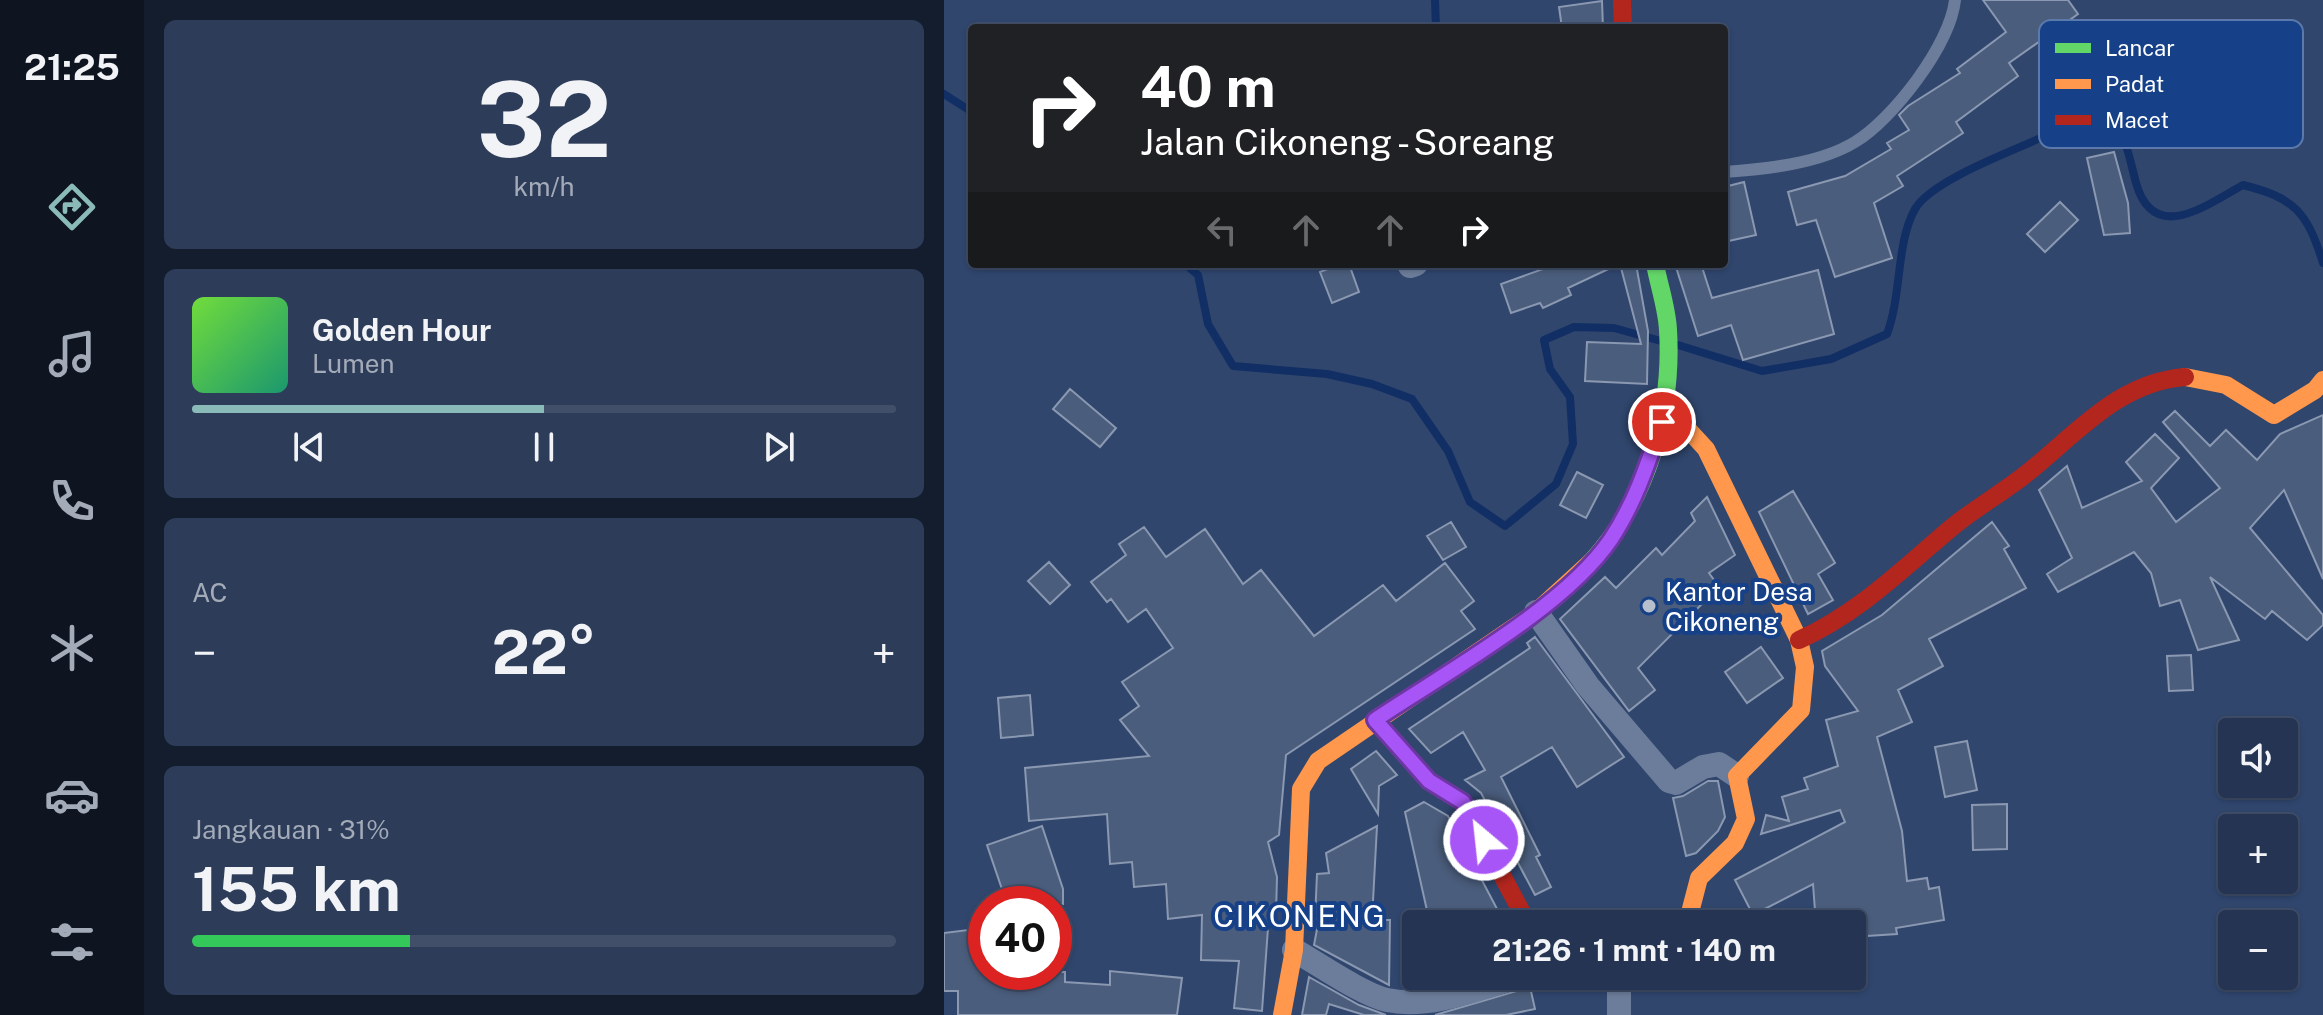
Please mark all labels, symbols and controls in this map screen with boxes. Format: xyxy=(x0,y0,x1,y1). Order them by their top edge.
legend xyxy=(2039,20,2303,148)
text: Lancar xyxy=(2105,35,2175,61)
text: 21:25 xyxy=(24,46,120,88)
text: 40 m xyxy=(1140,54,1276,120)
icon: right xyxy=(1008,56,1112,160)
text: 32 xyxy=(476,58,612,180)
text: Padat xyxy=(2105,71,2164,97)
text: Macet xyxy=(2105,107,2169,133)
text: Jalan Cikoneng - Soreang xyxy=(1140,121,1555,163)
text: km/h xyxy=(513,171,575,202)
icon: directions xyxy=(44,179,100,235)
icon: left xyxy=(1200,208,1244,252)
icon: ahead xyxy=(1284,208,1328,252)
icon: ahead xyxy=(1368,208,1412,252)
icon: right xyxy=(1452,208,1496,252)
text: Golden Hour xyxy=(312,312,491,348)
icon: music xyxy=(44,326,100,382)
text: Lumen xyxy=(312,348,395,379)
pin xyxy=(1628,388,1696,456)
icon: arrive xyxy=(1640,400,1684,444)
icon: previous xyxy=(287,425,331,469)
icon: pause xyxy=(522,425,566,469)
icon: next xyxy=(757,425,801,469)
icon: phone xyxy=(44,473,100,529)
place label: Kantor Desa Cikoneng xyxy=(1665,576,1813,637)
text: AC xyxy=(192,577,227,608)
marker: Kantor Desa Cikoneng xyxy=(1640,597,1658,615)
text: 22° xyxy=(492,617,596,688)
icon: climate xyxy=(44,620,100,676)
text: − xyxy=(192,627,216,679)
text: + xyxy=(872,627,896,679)
map controls xyxy=(2218,718,2298,990)
button: sound xyxy=(2218,718,2298,798)
icon: car xyxy=(44,767,100,823)
position arrow xyxy=(1442,798,1526,882)
text: Jangkauan · 31% xyxy=(192,814,390,845)
button: + xyxy=(2218,814,2298,894)
text: 155 km xyxy=(192,854,401,925)
speed limit sign: 40 xyxy=(968,886,1072,990)
district label: CIKONENG xyxy=(1213,898,1387,934)
button: − xyxy=(2218,910,2298,990)
icon: filters xyxy=(44,914,100,970)
text: 21:26 · 1 mnt · 140 m xyxy=(1492,932,1776,968)

